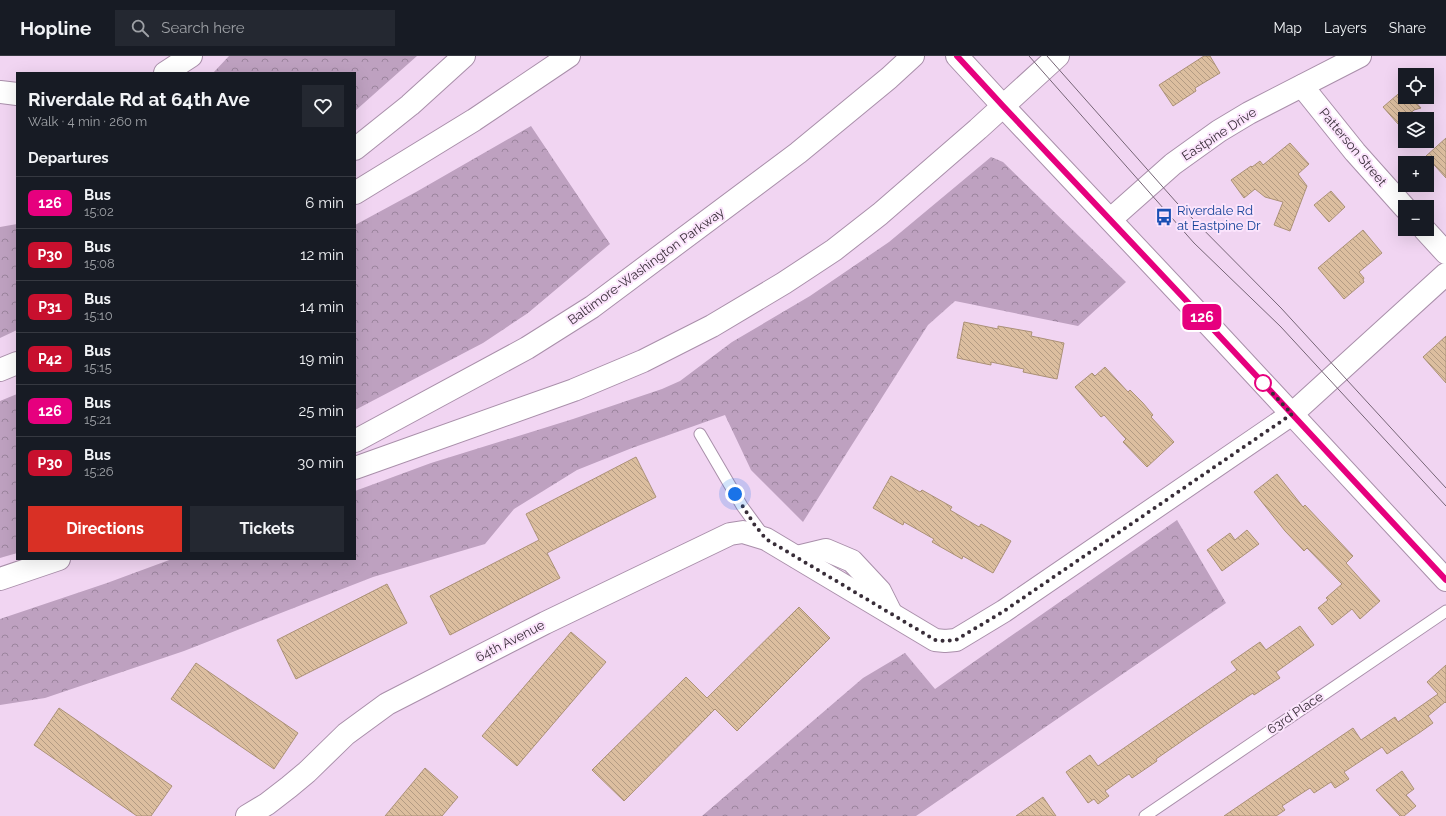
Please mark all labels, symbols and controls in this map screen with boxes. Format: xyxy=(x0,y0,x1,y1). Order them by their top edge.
search box xyxy=(115,10,395,46)
text: Hopline xyxy=(20,17,91,39)
icon: search xyxy=(129,17,151,39)
text: Search here xyxy=(161,19,245,37)
text: Map xyxy=(1274,20,1302,36)
text: Layers xyxy=(1324,20,1367,36)
text: Share xyxy=(1389,20,1426,36)
map controls xyxy=(1398,68,1434,236)
button: locate xyxy=(1398,68,1434,104)
button: heart xyxy=(302,85,344,127)
text: Riverdale Rd at 64th Ave xyxy=(28,88,250,110)
street label: Eastpine Drive xyxy=(1179,104,1259,164)
street label: Patterson Street xyxy=(1316,105,1390,189)
button: layers xyxy=(1398,112,1434,148)
text: Walk · 4 min · 260 m xyxy=(28,114,147,129)
text: Departures xyxy=(28,149,109,167)
button: + xyxy=(1398,156,1434,192)
text: Bus xyxy=(84,186,111,204)
text: 6 min xyxy=(305,194,344,212)
text: 126 xyxy=(38,195,62,211)
button: − xyxy=(1398,200,1434,236)
place label: Riverdale Rd at Eastpine Dr xyxy=(1177,203,1261,233)
text: 15:02 xyxy=(84,204,114,219)
street label: Baltimore-Washington Parkway xyxy=(565,204,727,328)
bus stop icon: Riverdale Rd at Eastpine Dr xyxy=(1154,207,1174,227)
text: Bus xyxy=(84,238,111,256)
text: 12 min xyxy=(300,246,344,264)
text: P30 xyxy=(37,247,63,263)
text: 15:08 xyxy=(84,256,115,271)
text: Bus xyxy=(84,290,111,308)
text: 14 min xyxy=(300,298,344,316)
text: P31 xyxy=(38,299,62,315)
line badge: 126 xyxy=(1179,304,1225,330)
text: 15:10 xyxy=(84,308,113,323)
text: 126 xyxy=(1190,309,1214,325)
text: Bus xyxy=(84,342,111,360)
text: 19 min xyxy=(299,350,344,368)
text: P42 xyxy=(38,351,62,367)
text: 15:15 xyxy=(84,360,112,375)
unlabelled marker xyxy=(1254,374,1272,392)
text: Bus xyxy=(84,394,111,412)
text: 25 min xyxy=(298,402,344,420)
text: 126 xyxy=(38,403,62,419)
text: 15:21 xyxy=(84,412,111,427)
text: Bus xyxy=(84,446,111,464)
text: 30 min xyxy=(297,454,344,472)
text: P30 xyxy=(37,455,63,471)
text: 15:26 xyxy=(84,464,114,479)
your location xyxy=(725,484,745,504)
button: Directions xyxy=(28,506,182,552)
button: Tickets xyxy=(190,506,344,552)
street label: 64th Avenue xyxy=(473,617,547,665)
street label: 63rd Place xyxy=(1264,689,1326,737)

